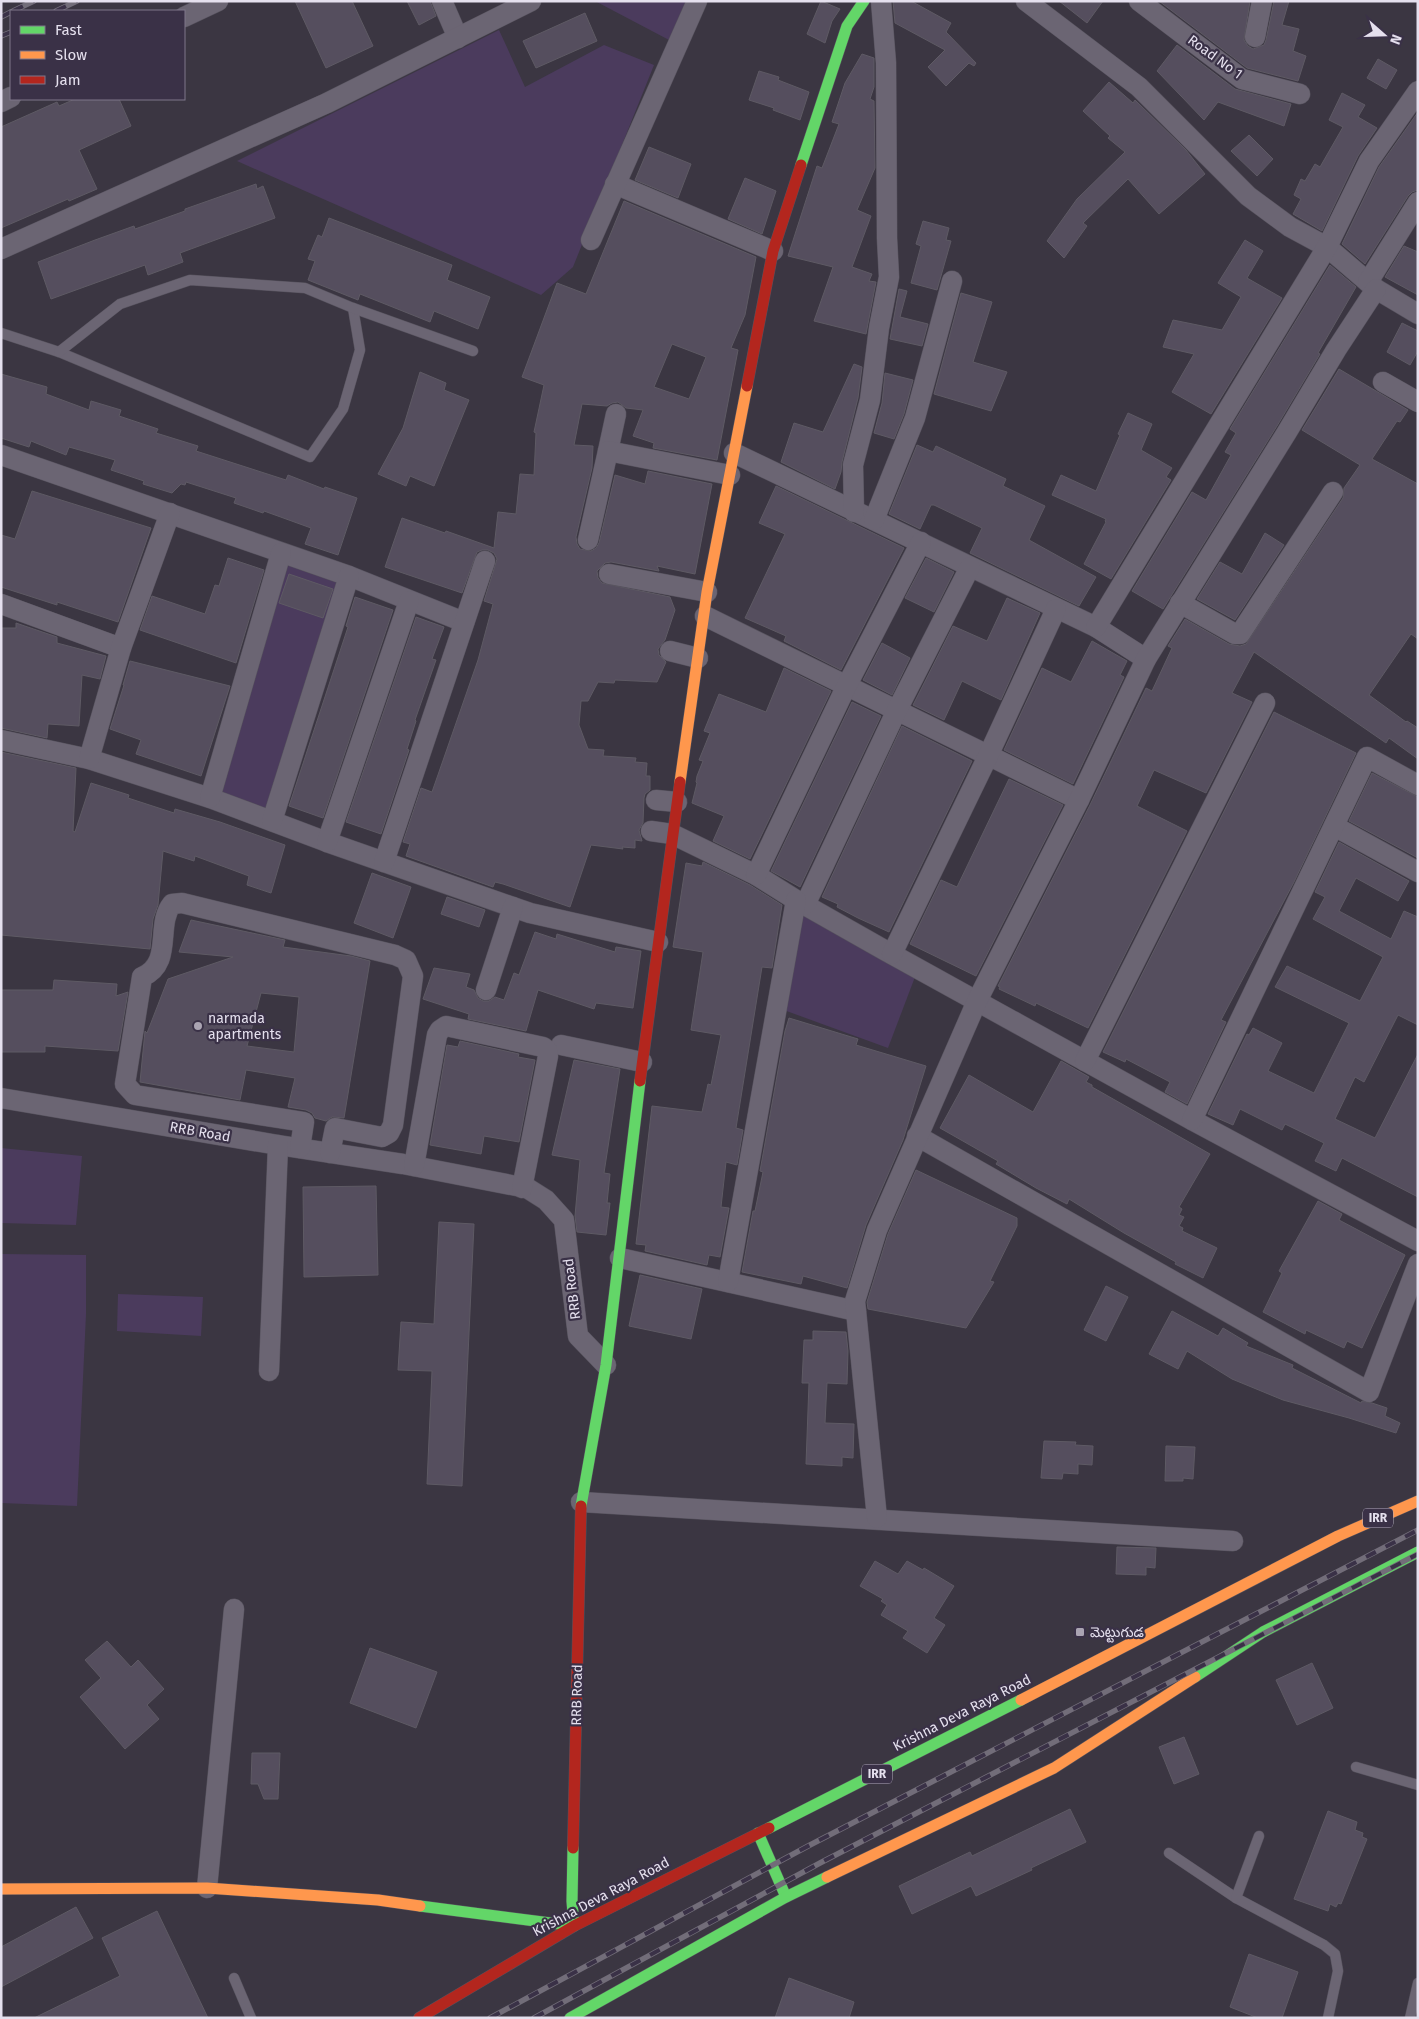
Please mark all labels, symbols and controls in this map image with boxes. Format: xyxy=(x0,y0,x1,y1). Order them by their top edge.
legend xyxy=(10,10,185,100)
north arrow xyxy=(1359,10,1409,60)
text: Fast xyxy=(55,21,82,39)
street label: Road No 1 xyxy=(1184,31,1246,83)
text: N xyxy=(1386,32,1405,47)
text: Slow xyxy=(55,46,87,64)
text: Jam xyxy=(55,71,81,89)
place label: narmada apartments xyxy=(208,1010,282,1043)
marker: narmada apartments xyxy=(192,1020,204,1032)
street label: RRB Road xyxy=(168,1118,232,1146)
street label: RRB Road xyxy=(560,1257,584,1321)
road number: IRR xyxy=(1363,1509,1393,1528)
place label: మెట్టుగుడ xyxy=(1090,1624,1144,1643)
marker: మెట్టుగుడ xyxy=(1074,1626,1086,1638)
street label: RRB Road xyxy=(568,1664,586,1726)
street label: Krishna Deva Raya Road xyxy=(890,1671,1034,1755)
road number: IRR xyxy=(862,1765,892,1784)
street label: Krishna Deva Raya Road xyxy=(530,1854,672,1940)

